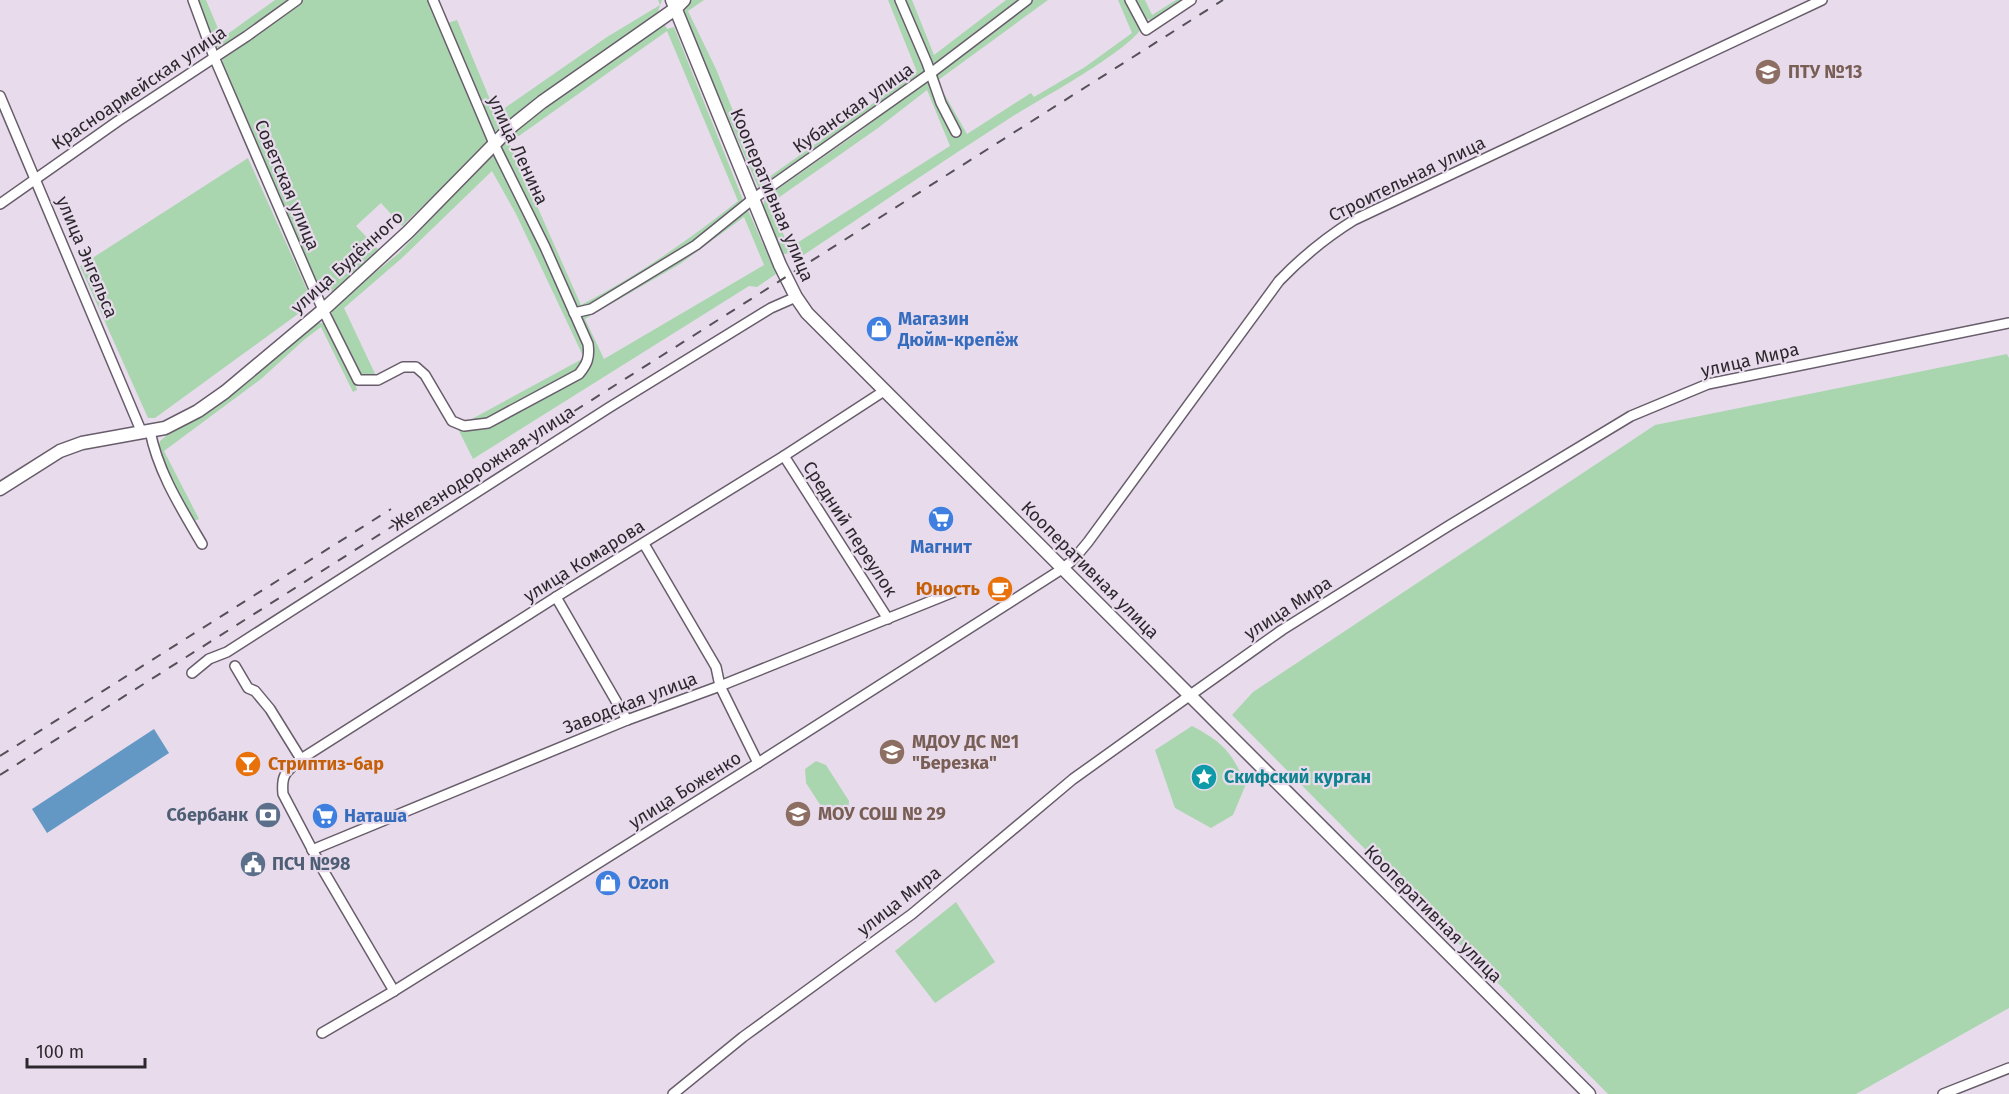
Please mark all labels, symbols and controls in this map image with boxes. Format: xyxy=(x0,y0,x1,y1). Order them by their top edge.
street label: Красноармейская улица xyxy=(47,21,231,155)
school or university icon: ПТУ №13 xyxy=(1753,57,1783,87)
street label: Кубанская улица xyxy=(788,58,918,158)
place label: ПТУ №13 xyxy=(1788,61,1862,83)
street label: улица Ленина xyxy=(483,92,553,208)
street label: Кооперативная улица xyxy=(726,105,818,285)
street label: Советская улица xyxy=(250,116,324,254)
street label: Строительная улица xyxy=(1325,132,1489,226)
street label: улица Энгельса xyxy=(51,193,123,321)
street label: улица Будённого xyxy=(286,206,408,318)
place label: Магазин Дюйм-крепёж xyxy=(897,308,1019,351)
shop icon: Магазин Дюйм-крепёж xyxy=(864,314,894,344)
street label: улица Мира xyxy=(1699,338,1801,382)
street label: Железнодорожная улица xyxy=(387,401,579,535)
street label: Средний переулок xyxy=(798,457,902,601)
street label: Кооперативная улица xyxy=(1016,496,1164,644)
supermarket icon: Магнит xyxy=(926,504,956,534)
street label: улица Комарова xyxy=(519,515,649,607)
place label: Магнит xyxy=(910,536,972,558)
street label: улица Мира xyxy=(1240,572,1336,644)
cafe icon: Юность xyxy=(985,574,1015,604)
place label: Юность xyxy=(916,578,981,600)
street label: Заводская улица xyxy=(560,667,700,739)
place label: МДОУ ДС №1 "Березка" xyxy=(912,731,1019,774)
school or university icon: МДОУ ДС №1 "Березка" xyxy=(877,737,907,767)
street label: улица Боженко xyxy=(625,747,745,833)
bar icon: Стриптиз-бар xyxy=(233,749,263,779)
place label: Стриптиз-бар xyxy=(268,753,384,775)
place icon: Скифский курган xyxy=(1189,762,1219,792)
place label: Скифский курган xyxy=(1224,766,1371,788)
school or university icon: МОУ СОШ № 29 xyxy=(783,799,813,829)
bank icon: Сбербанк xyxy=(253,800,283,830)
supermarket icon: Наташа xyxy=(310,801,340,831)
place label: МОУ СОШ № 29 xyxy=(818,803,946,825)
place label: Сбербанк xyxy=(167,804,248,826)
place label: Наташа xyxy=(344,805,407,827)
street label: Кооперативная улица xyxy=(1359,840,1507,988)
public building icon: ПСЧ №98 xyxy=(238,849,268,879)
place label: ПСЧ №98 xyxy=(272,853,350,875)
street label: улица Мира xyxy=(853,862,945,940)
shop icon: Ozon xyxy=(593,868,623,898)
place label: Ozon xyxy=(628,872,669,894)
scale bar xyxy=(27,1031,146,1069)
text: 100 m xyxy=(36,1041,84,1063)

